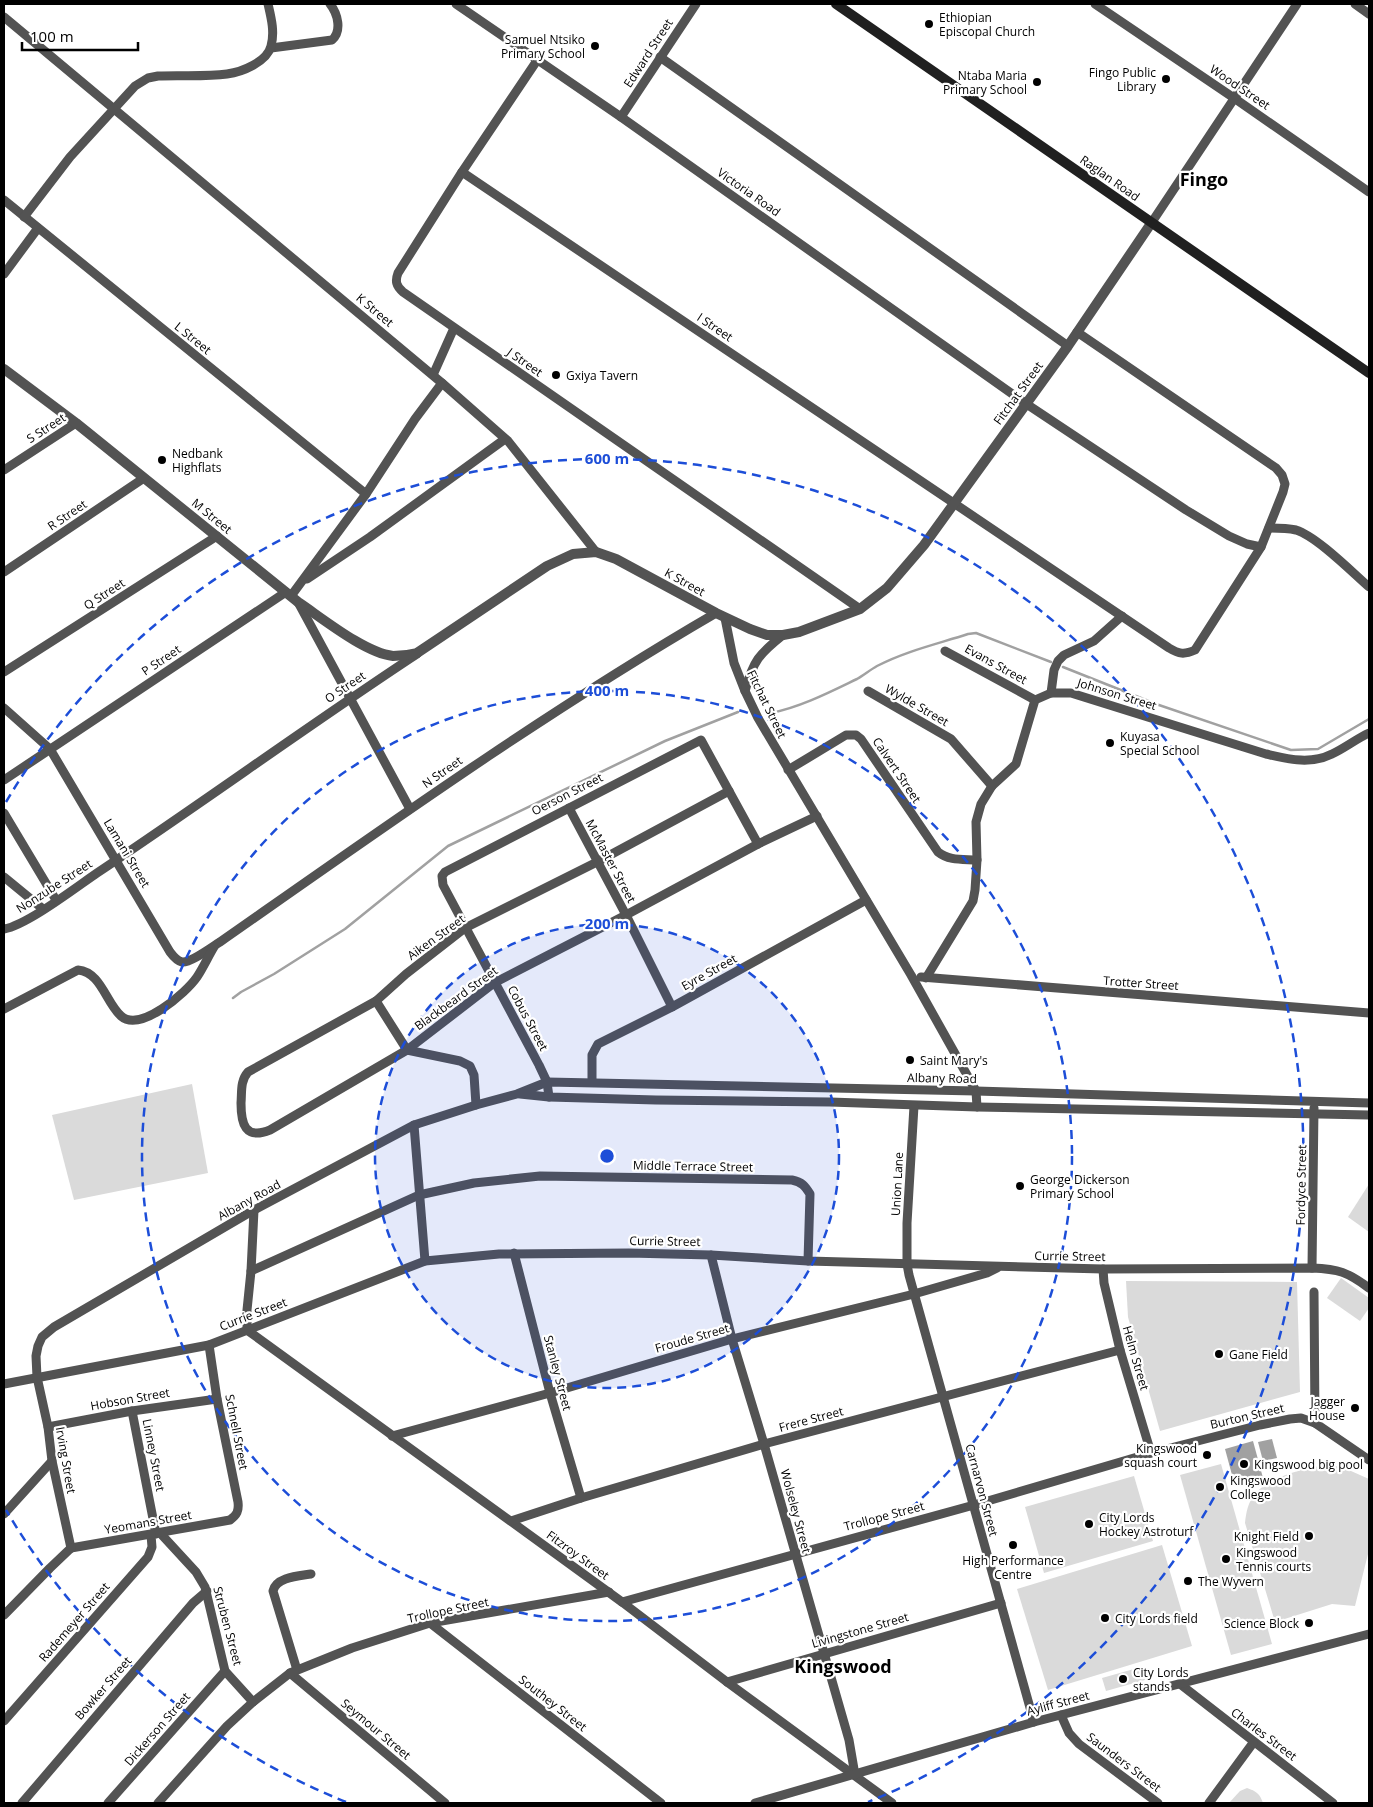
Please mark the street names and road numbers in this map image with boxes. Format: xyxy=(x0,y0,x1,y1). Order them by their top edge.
street label: Edward Street xyxy=(619,15,677,91)
street label: Wood Street xyxy=(1206,61,1274,113)
street label: Raglan Road xyxy=(1077,151,1143,205)
street label: Victoria Road xyxy=(714,164,784,220)
street label: K Street xyxy=(353,289,397,331)
street label: I Street xyxy=(694,309,736,345)
street label: L Street xyxy=(171,318,215,358)
street label: J Street xyxy=(503,343,546,380)
street label: Fitchat Street xyxy=(989,358,1047,428)
street label: S Street xyxy=(23,409,69,447)
street label: M Street xyxy=(188,494,236,538)
street label: R Street xyxy=(44,496,90,534)
street label: K Street xyxy=(662,564,708,600)
street label: Q Street xyxy=(80,574,128,614)
street label: Evans Street xyxy=(962,640,1030,688)
street label: P Street xyxy=(138,641,184,679)
street label: O Street xyxy=(321,667,369,707)
street label: Fitchat Street xyxy=(743,667,791,741)
street label: Johnson Street xyxy=(1074,674,1159,714)
street label: Wylde Street xyxy=(882,680,952,730)
street label: Calvert Street xyxy=(869,734,925,806)
street label: N Street xyxy=(418,752,466,792)
street label: Oerson Street xyxy=(528,769,606,819)
street label: Lamani Street xyxy=(100,815,154,891)
street label: McMaster Street xyxy=(582,816,640,906)
street label: Nonzube Street xyxy=(13,855,95,917)
street label: Aiken Street xyxy=(404,910,468,964)
street label: Eyre Street xyxy=(678,950,740,994)
street label: Blackbeard Street xyxy=(411,962,501,1034)
street label: Trotter Street xyxy=(1103,972,1179,994)
street label: Cobus Street xyxy=(504,982,552,1054)
street label: Albany Road xyxy=(907,1069,977,1087)
street label: Fordyce Street xyxy=(1292,1144,1310,1226)
street label: Union Lane xyxy=(887,1151,907,1216)
street label: Middle Terrace Street xyxy=(633,1156,753,1176)
street label: Albany Road xyxy=(214,1176,284,1224)
street label: Currie Street xyxy=(629,1232,701,1250)
street label: Currie Street xyxy=(1034,1247,1106,1265)
street label: Currie Street xyxy=(217,1293,289,1335)
street label: Froude Street xyxy=(653,1319,731,1357)
street label: Helm Street xyxy=(1119,1324,1153,1392)
street label: Stanley Street xyxy=(540,1333,576,1413)
street label: Hobson Street xyxy=(89,1384,171,1414)
street label: Schnell Street xyxy=(221,1393,253,1471)
street label: Burton Street xyxy=(1208,1399,1286,1433)
street label: Frere Street xyxy=(777,1402,845,1436)
street label: Linney Street xyxy=(139,1417,169,1493)
street label: Irving Street xyxy=(52,1425,80,1495)
street label: Carnarvon Street xyxy=(961,1442,1003,1538)
street label: Wolseley Street xyxy=(777,1467,815,1555)
street label: Trollope Street xyxy=(842,1497,926,1535)
street label: Yeomans Street xyxy=(103,1506,193,1538)
street label: Fitzroy Street xyxy=(543,1526,613,1584)
street label: Rademeyer Street xyxy=(35,1579,113,1665)
street label: Struben Street xyxy=(209,1585,247,1667)
street label: Trollope Street xyxy=(406,1593,490,1627)
street label: Livingstone Street xyxy=(810,1608,910,1652)
street label: Bowker Street xyxy=(71,1653,135,1723)
street label: Southey Street xyxy=(515,1671,591,1735)
street label: Ayliff Street xyxy=(1025,1686,1091,1720)
street label: Dickerson Street xyxy=(120,1689,194,1769)
street label: Seymour Street xyxy=(337,1695,415,1763)
street label: Charles Street xyxy=(1227,1704,1301,1764)
street label: Saunders Street xyxy=(1083,1728,1165,1796)

